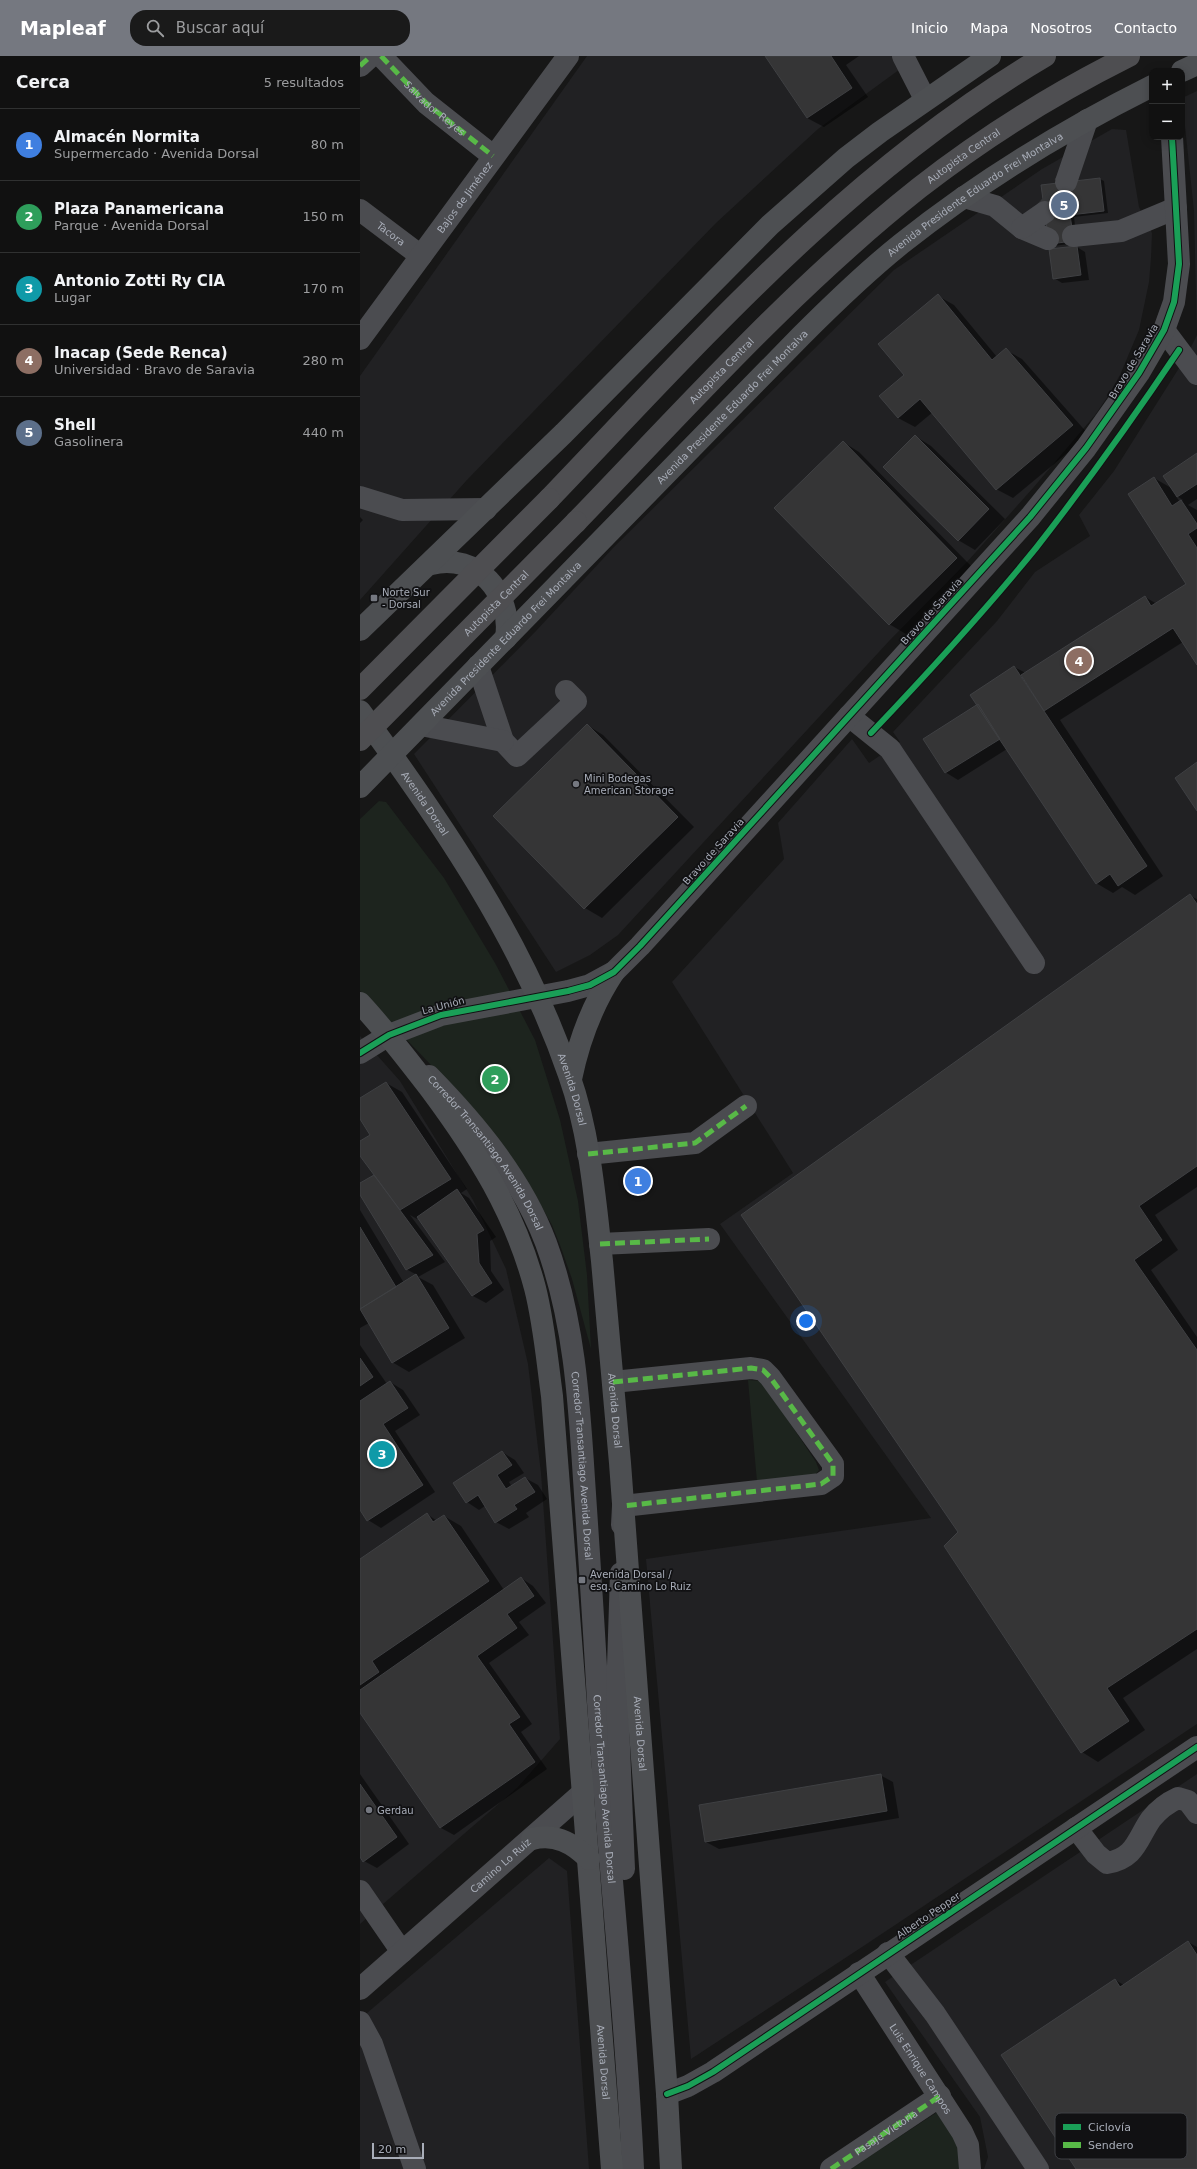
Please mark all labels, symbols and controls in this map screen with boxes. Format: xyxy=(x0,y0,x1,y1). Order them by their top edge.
search box xyxy=(130,10,410,46)
text: Mapleaf xyxy=(20,17,106,39)
icon: search xyxy=(144,17,166,39)
text: Buscar aquí xyxy=(176,19,264,37)
text: Inicio xyxy=(911,20,948,36)
text: Mapa xyxy=(970,20,1008,36)
text: Nosotros xyxy=(1030,20,1092,36)
text: Contacto xyxy=(1114,20,1177,36)
map controls xyxy=(1149,68,1185,140)
button: + xyxy=(1149,68,1185,104)
text: Cerca xyxy=(16,72,70,92)
text: 5 resultados xyxy=(264,75,344,90)
street label: Salvador Reyes xyxy=(402,79,467,138)
button: − xyxy=(1149,104,1185,140)
street label: Autopista Central xyxy=(925,126,1002,186)
text: Almacén Normita xyxy=(54,128,200,146)
street label: Avenida Presidente Eduardo Frei Montalva xyxy=(885,130,1065,259)
text: 1 xyxy=(24,137,34,152)
text: 80 m xyxy=(311,137,344,152)
text: Supermercado · Avenida Dorsal xyxy=(54,146,259,161)
street label: Bajos de Jiménez xyxy=(435,160,494,235)
pin: 5 xyxy=(1051,190,1077,220)
text: Plaza Panamericana xyxy=(54,200,224,218)
text: 2 xyxy=(24,209,34,224)
text: 150 m xyxy=(302,209,344,224)
text: Parque · Avenida Dorsal xyxy=(54,218,209,233)
street label: Tacora xyxy=(374,219,407,248)
text: Antonio Zotti Ry CIA xyxy=(54,272,225,290)
text: 3 xyxy=(24,281,34,296)
text: 170 m xyxy=(302,281,344,296)
text: Lugar xyxy=(54,290,91,305)
street label: Bravo de Saravia xyxy=(1107,322,1160,401)
street label: Avenida Presidente Eduardo Frei Montalva xyxy=(655,328,810,486)
street label: Autopista Central xyxy=(687,336,756,406)
text: Inacap (Sede Renca) xyxy=(54,344,228,362)
text: 4 xyxy=(24,353,34,368)
text: 280 m xyxy=(302,353,344,368)
text: Universidad · Bravo de Saravia xyxy=(54,362,255,377)
text: Shell xyxy=(54,416,96,434)
text: 5 xyxy=(24,425,34,440)
text: 440 m xyxy=(302,425,344,440)
text: Gasolinera xyxy=(54,434,124,449)
street label: Avenida Presidente Eduardo Frei Montalva xyxy=(428,559,583,718)
street label: Autopista Central xyxy=(462,568,531,638)
street label: Bravo de Saravia xyxy=(899,576,964,647)
place label: Norte Sur - Dorsal xyxy=(382,587,431,610)
marker: Norte Sur - Dorsal xyxy=(369,593,379,603)
pin: 4 xyxy=(1066,646,1092,676)
street label: Avenida Dorsal xyxy=(399,769,451,838)
place label: Mini Bodegas American Storage xyxy=(584,773,674,796)
marker: Mini Bodegas American Storage xyxy=(571,779,581,789)
street label: Bravo de Saravia xyxy=(681,816,746,887)
street label: La Unión xyxy=(421,995,466,1016)
street label: Avenida Dorsal xyxy=(556,1052,588,1127)
pin: 2 xyxy=(482,1064,508,1094)
street label: Corredor Transantiago Avenida Dorsal xyxy=(425,1073,545,1232)
pin: 1 xyxy=(625,1166,651,1196)
your location xyxy=(796,1311,816,1331)
street label: Corredor Transantiago Avenida Dorsal xyxy=(569,1371,594,1561)
street label: Avenida Dorsal xyxy=(606,1373,624,1449)
pin: 3 xyxy=(369,1439,395,1469)
place label: Avenida Dorsal / esq. Camino Lo Ruiz xyxy=(590,1569,691,1592)
marker: Avenida Dorsal / esq. Camino Lo Ruiz xyxy=(577,1575,587,1585)
street label: Corredor Transantiago Avenida Dorsal xyxy=(592,1694,617,1884)
street label: Avenida Dorsal xyxy=(632,1696,648,1772)
marker: Gerdau xyxy=(364,1805,374,1815)
place label: Gerdau xyxy=(377,1805,414,1816)
street label: Camino Lo Ruiz xyxy=(468,1836,533,1895)
street label: Alberto Pepper xyxy=(894,1890,963,1941)
street label: Luis Enrique Campos xyxy=(887,2022,954,2116)
street label: Avenida Dorsal xyxy=(595,2024,612,2100)
street label: Pasaje Victoria xyxy=(853,2108,920,2158)
legend xyxy=(1055,2113,1187,2159)
text: Ciclovía xyxy=(1088,2121,1131,2134)
text: Sendero xyxy=(1088,2139,1134,2152)
scale bar xyxy=(372,2141,424,2160)
text: 20 m xyxy=(378,2143,406,2156)

